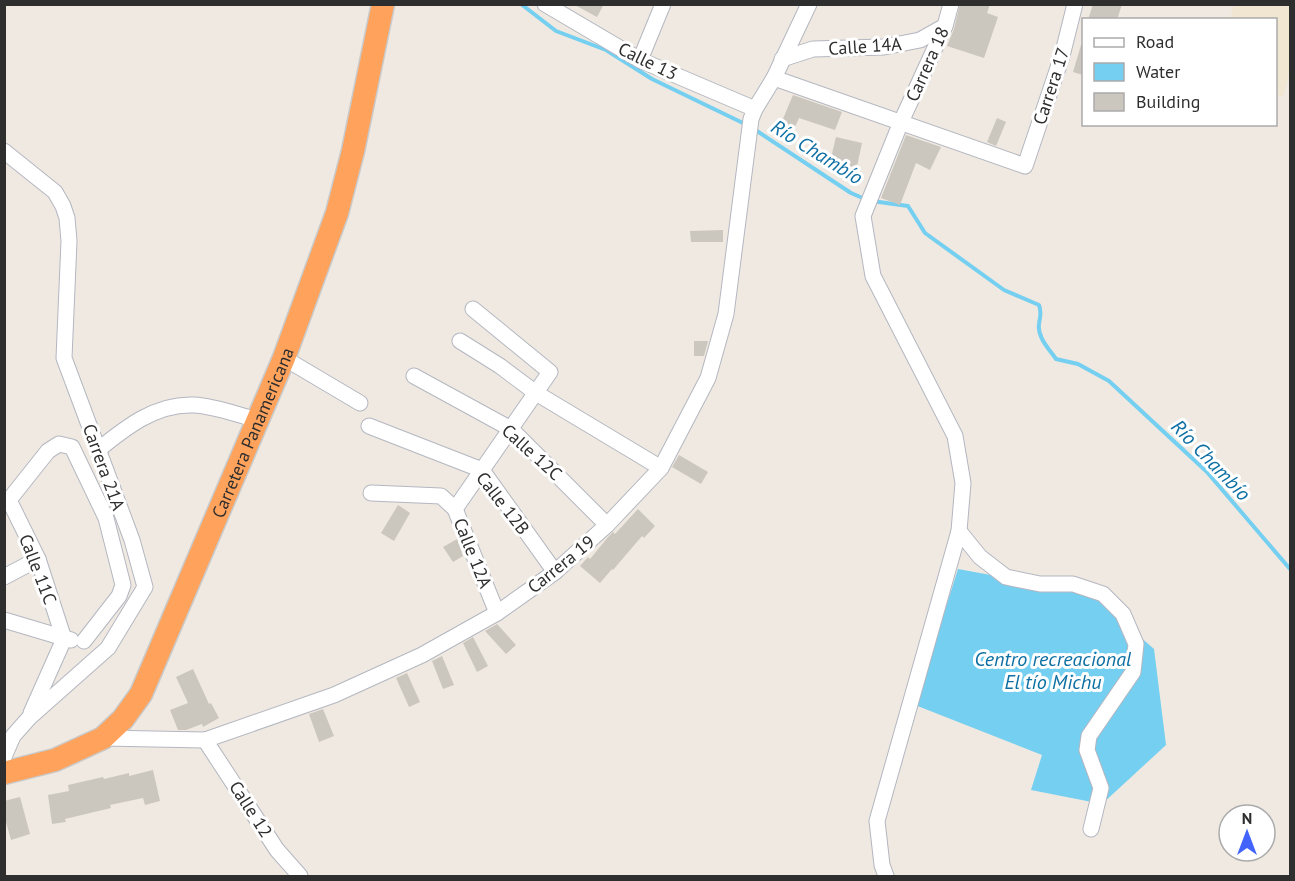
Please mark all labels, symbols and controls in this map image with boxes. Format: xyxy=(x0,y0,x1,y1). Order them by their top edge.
legend xyxy=(1082,18,1277,126)
street label: Carrera 18 xyxy=(900,23,954,105)
text: Road xyxy=(1136,30,1174,53)
street label: Calle 14A xyxy=(828,32,903,60)
street label: Calle 13 xyxy=(615,37,681,85)
street label: Carrera 17 xyxy=(1028,45,1074,127)
text: Water xyxy=(1136,60,1180,83)
text: Building xyxy=(1136,90,1200,113)
water label: Río Chambío xyxy=(766,114,868,190)
street label: Carretera Panamericana xyxy=(206,344,298,521)
water label: Río Chambío xyxy=(1166,414,1256,506)
street label: Calle 12C xyxy=(497,419,567,485)
street label: Carrera 21A xyxy=(78,421,130,514)
street label: Calle 12B xyxy=(471,467,535,539)
street label: Calle 12A xyxy=(449,515,498,592)
street label: Carrera 19 xyxy=(523,530,599,598)
street label: Calle 11C xyxy=(14,531,62,607)
water label: Centro recreacional El tío Michu xyxy=(975,646,1132,695)
street label: Calle 12 xyxy=(224,776,278,842)
north arrow xyxy=(1217,803,1277,863)
text: N xyxy=(1242,808,1252,828)

